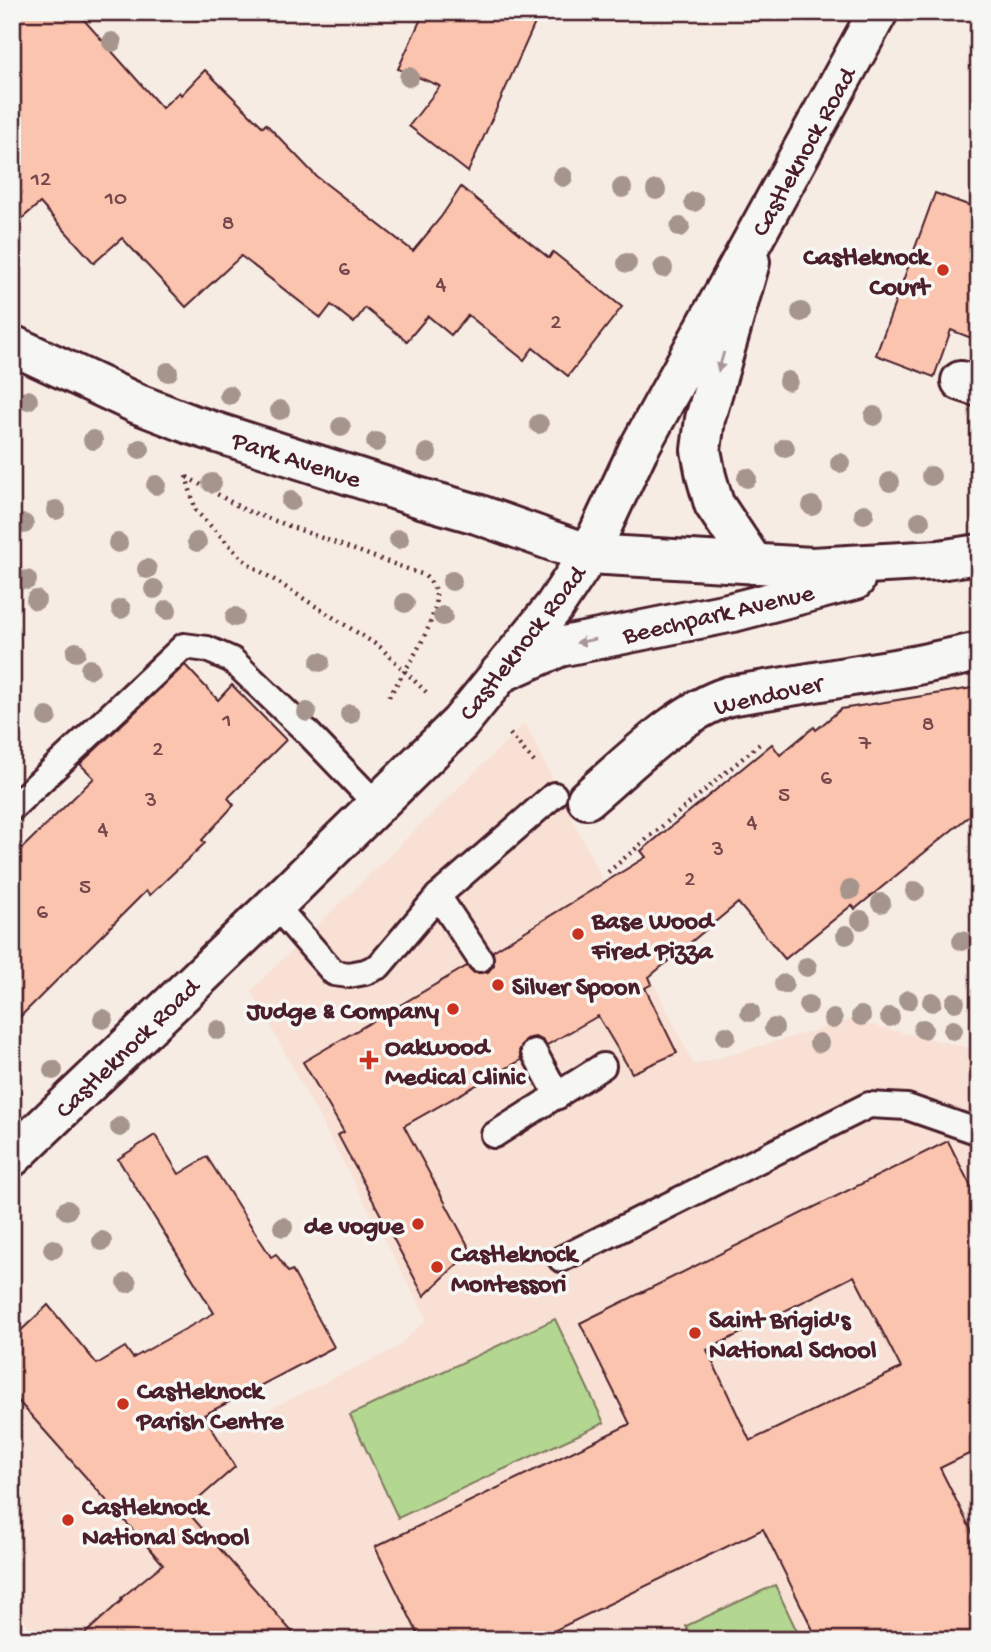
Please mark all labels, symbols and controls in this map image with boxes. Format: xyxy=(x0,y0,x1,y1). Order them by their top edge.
street label: Castleknock Road xyxy=(747,62,866,243)
house number: 12 xyxy=(30,167,51,194)
house number: 10 xyxy=(104,186,127,213)
house number: 8 xyxy=(222,211,234,238)
place label: Castleknock Court xyxy=(803,244,932,305)
house number: 6 xyxy=(338,257,350,284)
marker: Castleknock Court xyxy=(935,262,951,278)
house number: 4 xyxy=(436,272,447,299)
house number: 2 xyxy=(550,310,562,337)
one-way arrow xyxy=(715,352,726,374)
street label: Park Avenue xyxy=(226,427,365,498)
street label: Castleknock Road xyxy=(454,560,596,729)
street label: Beechpark Avenue xyxy=(619,579,818,654)
one-way arrow xyxy=(575,636,597,647)
street label: Wendover xyxy=(712,669,829,725)
house number: 1 xyxy=(221,708,232,735)
house number: 8 xyxy=(922,712,934,739)
house number: 7 xyxy=(858,731,872,758)
house number: 2 xyxy=(152,737,164,764)
house number: 6 xyxy=(820,766,832,793)
house number: 5 xyxy=(778,783,790,810)
house number: 3 xyxy=(144,788,157,815)
house number: 4 xyxy=(747,810,758,837)
house number: 4 xyxy=(98,817,109,844)
house number: 3 xyxy=(711,837,724,864)
house number: 2 xyxy=(684,867,696,894)
house number: 5 xyxy=(79,875,91,902)
house number: 6 xyxy=(36,900,48,927)
place label: Base Wood Fired Pizza xyxy=(591,908,716,969)
marker: Base Wood Fired Pizza xyxy=(570,926,586,942)
street label: Castleknock Road xyxy=(50,972,209,1127)
place label: Silver Spoon xyxy=(512,974,641,1005)
marker: Silver Spoon xyxy=(490,977,506,993)
place label: Judge & Company xyxy=(246,998,439,1029)
marker: Judge & Company xyxy=(445,1001,461,1017)
place label: Oakwood Medical Clinic xyxy=(385,1034,527,1095)
marker: Oakwood Medical Clinic xyxy=(359,1050,379,1070)
place label: de vogue xyxy=(304,1213,406,1244)
marker: de vogue xyxy=(410,1216,426,1232)
place label: Castleknock Montessori xyxy=(451,1241,580,1302)
marker: Castleknock Montessori xyxy=(429,1259,445,1275)
place label: Saint Brigid's National School xyxy=(709,1307,877,1368)
marker: Saint Brigid's National School xyxy=(687,1325,703,1341)
place label: Castleknock Parish Centre xyxy=(135,1378,285,1439)
marker: Castleknock Parish Centre xyxy=(115,1396,131,1412)
place label: Castleknock National School xyxy=(82,1494,250,1555)
marker: Castleknock National School xyxy=(60,1512,76,1528)

